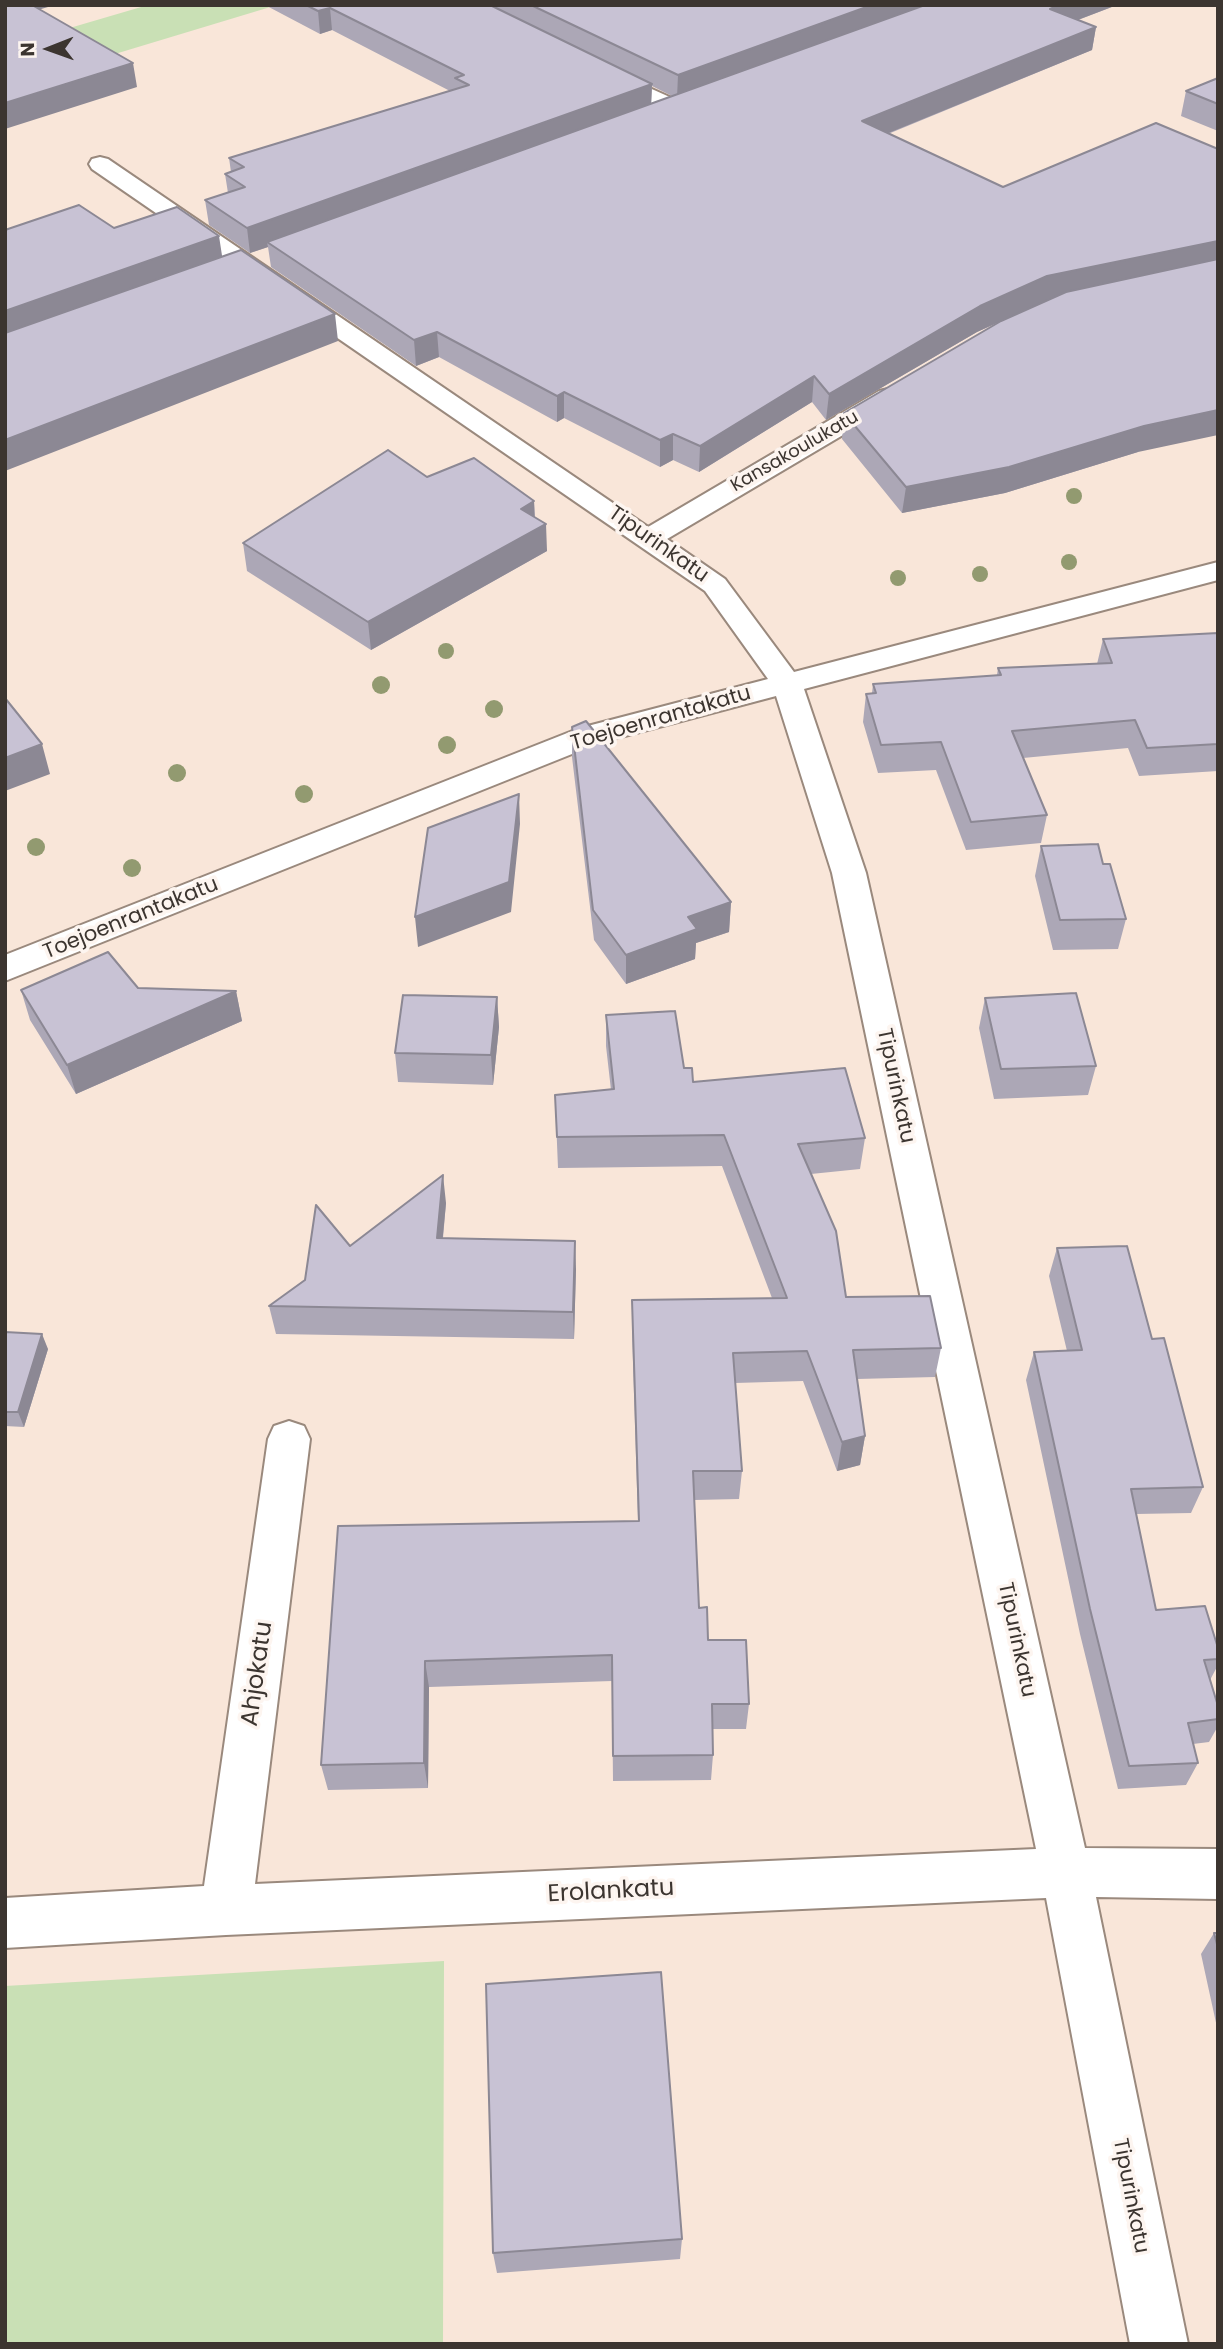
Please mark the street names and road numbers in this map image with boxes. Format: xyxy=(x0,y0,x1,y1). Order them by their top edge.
street label: Kansakoulukatu xyxy=(727,407,863,497)
street label: Tipurinkatu xyxy=(603,501,713,589)
street label: Toejoenrantakatu xyxy=(568,681,754,757)
street label: Toejoenrantakatu xyxy=(40,872,222,966)
street label: Tipurinkatu xyxy=(871,1026,919,1146)
street label: Tipurinkatu xyxy=(992,1580,1040,1700)
street label: Ahjokatu xyxy=(236,1620,280,1728)
street label: Erolankatu xyxy=(547,1874,675,1910)
street label: Tipurinkatu xyxy=(1106,2136,1154,2256)

